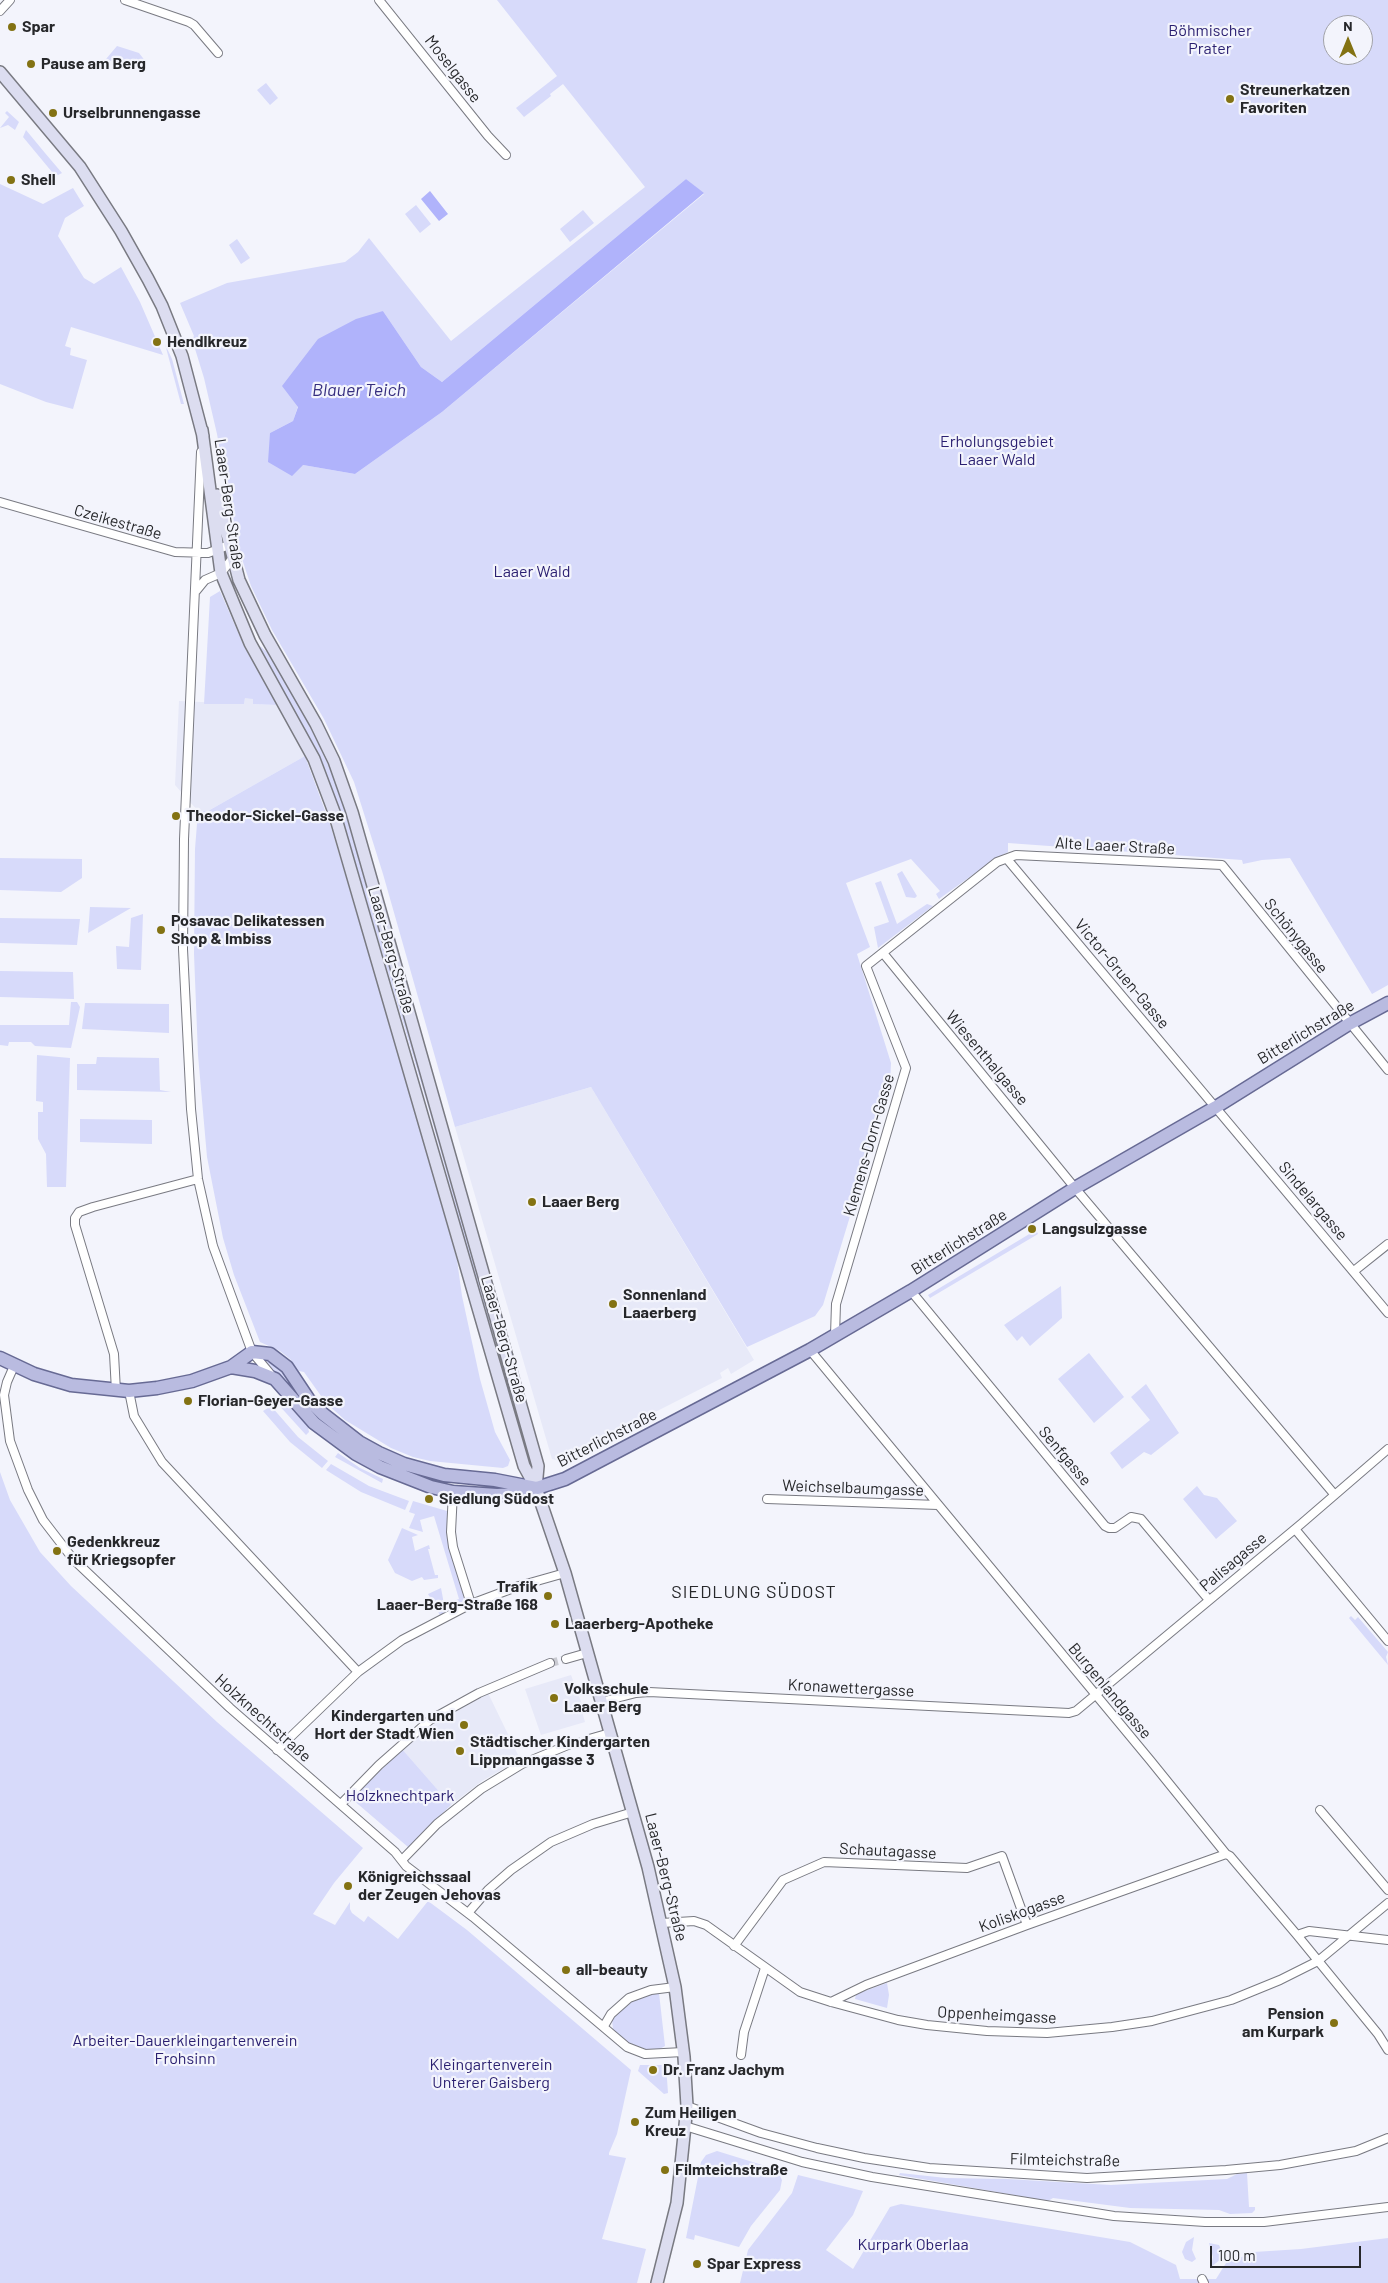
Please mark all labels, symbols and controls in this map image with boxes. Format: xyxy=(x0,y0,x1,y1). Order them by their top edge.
north arrow xyxy=(1323,15,1373,65)
place label: Spar xyxy=(22,17,55,37)
text: N xyxy=(1343,17,1353,34)
marker: Spar xyxy=(6,21,18,33)
park label: Böhmischer Prater xyxy=(1168,21,1252,59)
street label: Moselgasse xyxy=(421,31,485,107)
place label: Pause am Berg xyxy=(41,54,146,74)
marker: Pause am Berg xyxy=(25,58,37,70)
place label: Streunerkatzen Favoriten xyxy=(1240,80,1350,118)
marker: Streunerkatzen Favoriten xyxy=(1224,93,1236,105)
place label: Urselbrunnengasse xyxy=(63,103,201,123)
marker: Urselbrunnengasse xyxy=(47,107,59,119)
place label: Shell xyxy=(21,170,56,190)
marker: Shell xyxy=(5,174,17,186)
place label: Hendlkreuz xyxy=(167,332,247,352)
marker: Hendlkreuz xyxy=(151,336,163,348)
water label: Blauer Teich xyxy=(312,379,406,401)
park label: Erholungsgebiet Laaer Wald xyxy=(940,432,1054,470)
street label: Laaer-Berg-Straße xyxy=(210,437,248,571)
street label: Czeikestraße xyxy=(72,500,164,544)
park label: Laaer Wald xyxy=(494,562,570,582)
place label: Theodor-Sickel-Gasse xyxy=(186,806,344,826)
marker: Theodor-Sickel-Gasse xyxy=(170,810,182,822)
street label: Alte Laaer Straße xyxy=(1054,833,1176,859)
street label: Laaer-Berg-Straße xyxy=(364,884,418,1016)
street label: Schönygasse xyxy=(1260,895,1332,977)
place label: Posavac Delikatessen Shop & Imbiss xyxy=(171,911,324,949)
street label: Victor-Gruen-Gasse xyxy=(1071,915,1173,1033)
marker: Posavac Delikatessen Shop & Imbiss xyxy=(155,924,167,936)
street label: Bitterlichstraße xyxy=(1254,996,1358,1068)
street label: Wiesenthalgasse xyxy=(942,1007,1032,1109)
street label: Klemens-Dorn-Gasse xyxy=(840,1072,898,1218)
street label: Sindelargasse xyxy=(1274,1158,1352,1244)
place label: Laaer Berg xyxy=(542,1192,619,1212)
marker: Laaer Berg xyxy=(526,1196,538,1208)
street label: Bitterlichstraße xyxy=(907,1205,1011,1279)
place label: Langsulzgasse xyxy=(1042,1219,1147,1239)
marker: Langsulzgasse xyxy=(1026,1223,1038,1235)
street label: Laaer-Berg-Straße xyxy=(477,1273,531,1405)
place label: Sonnenland Laaerberg xyxy=(623,1285,706,1323)
marker: Sonnenland Laaerberg xyxy=(607,1298,619,1310)
place label: Florian-Geyer-Gasse xyxy=(198,1391,343,1411)
marker: Florian-Geyer-Gasse xyxy=(182,1395,194,1407)
street label: Bitterlichstraße xyxy=(554,1405,660,1471)
street label: Senfgasse xyxy=(1035,1422,1095,1490)
street label: Weichselbaumgasse xyxy=(782,1476,924,1500)
place label: Siedlung Südost xyxy=(439,1489,554,1509)
marker: Siedlung Südost xyxy=(423,1493,435,1505)
street label: Palisagasse xyxy=(1196,1528,1270,1596)
place label: Gedenkkreuz für Kriegsopfer xyxy=(67,1532,176,1570)
marker: Gedenkkreuz für Kriegsopfer xyxy=(51,1545,63,1557)
place label: Trafik Laaer-Berg-Straße 168 xyxy=(377,1577,538,1615)
district label: SIEDLUNG SÜDOST xyxy=(669,1581,839,1603)
marker: Trafik Laaer-Berg-Straße 168 xyxy=(542,1590,554,1602)
place label: Laaerberg-Apotheke xyxy=(565,1614,713,1634)
marker: Laaerberg-Apotheke xyxy=(549,1618,561,1630)
street label: Burgenlandgasse xyxy=(1064,1639,1156,1743)
street label: Holzknechtstraße xyxy=(211,1670,315,1766)
street label: Kronawettergasse xyxy=(787,1675,915,1701)
place label: Volksschule Laaer Berg xyxy=(564,1679,649,1717)
marker: Volksschule Laaer Berg xyxy=(548,1692,560,1704)
place label: Kindergarten und Hort der Stadt Wien xyxy=(314,1706,454,1744)
marker: Kindergarten und Hort der Stadt Wien xyxy=(458,1719,470,1731)
place label: Städtischer Kindergarten Lippmanngasse 3 xyxy=(470,1732,650,1770)
marker: Städtischer Kindergarten Lippmanngasse 3 xyxy=(454,1745,466,1757)
park label: Holzknechtpark xyxy=(346,1786,454,1806)
street label: Laaer-Berg-Straße xyxy=(641,1811,691,1943)
street label: Schautagasse xyxy=(839,1839,937,1863)
place label: Königreichssaal der Zeugen Jehovas xyxy=(358,1867,501,1905)
marker: Königreichssaal der Zeugen Jehovas xyxy=(342,1880,354,1892)
street label: Koliskogasse xyxy=(976,1887,1068,1937)
place label: all-beauty xyxy=(576,1960,648,1980)
marker: all-beauty xyxy=(560,1964,572,1976)
street label: Oppenheimgasse xyxy=(937,2002,1057,2028)
place label: Pension am Kurpark xyxy=(1242,2004,1324,2042)
marker: Pension am Kurpark xyxy=(1328,2017,1340,2029)
park label: Arbeiter-Dauerkleingartenverein Frohsinn xyxy=(73,2031,297,2069)
park label: Kleingartenverein Unterer Gaisberg xyxy=(430,2055,552,2093)
place label: Dr. Franz Jachym xyxy=(663,2060,784,2080)
marker: Dr. Franz Jachym xyxy=(647,2064,659,2076)
place label: Zum Heiligen Kreuz xyxy=(645,2103,736,2141)
marker: Zum Heiligen Kreuz xyxy=(629,2116,641,2128)
street label: Filmteichstraße xyxy=(1010,2149,1120,2171)
place label: Filmteichstraße xyxy=(675,2160,788,2180)
marker: Filmteichstraße xyxy=(659,2164,671,2176)
park label: Kurpark Oberlaa xyxy=(857,2235,969,2255)
scale bar xyxy=(1213,2236,1364,2268)
text: 100 m xyxy=(1218,2246,1256,2264)
place label: Spar Express xyxy=(707,2254,801,2274)
marker: Spar Express xyxy=(691,2258,703,2270)

